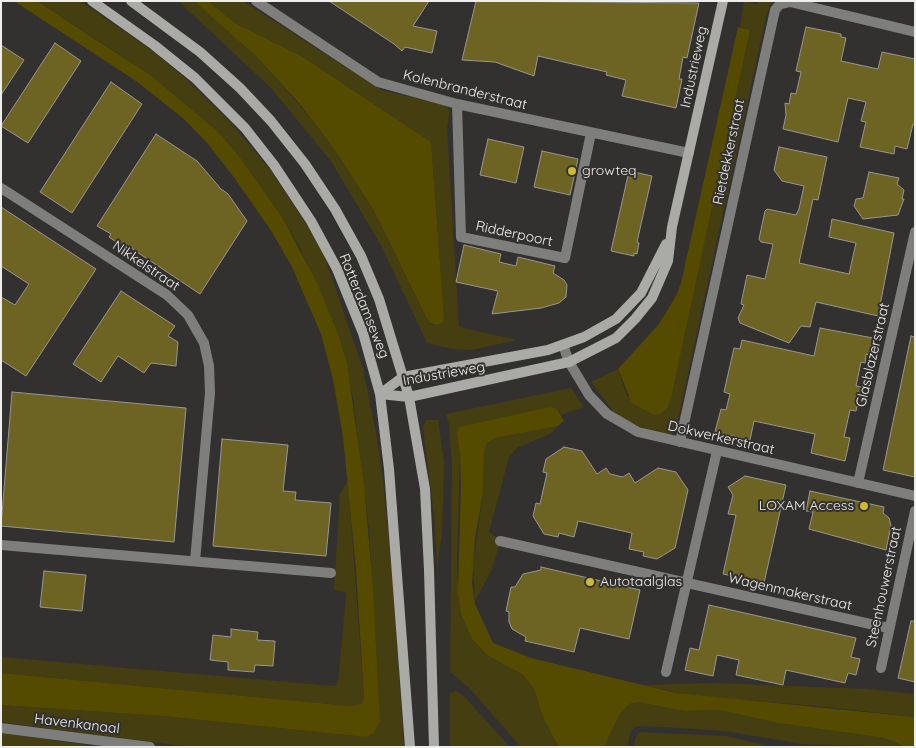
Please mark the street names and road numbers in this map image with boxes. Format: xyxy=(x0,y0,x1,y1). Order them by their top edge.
street label: Industrieweg xyxy=(677,25,711,109)
street label: Kolenbranderstraat xyxy=(401,66,529,114)
street label: Rietdekkerstraat xyxy=(710,98,748,206)
street label: Ridderpoort xyxy=(474,218,554,250)
street label: Nikkelstraat xyxy=(109,237,183,295)
street label: Rotterdamseweg xyxy=(335,251,393,361)
street label: Glasblazerstraat xyxy=(853,301,893,409)
street label: Industrieweg xyxy=(402,359,486,389)
street label: Dokwerkerstraat xyxy=(666,418,776,458)
street label: Steenhouwerstraat xyxy=(863,525,905,649)
street label: Wagenmakerstraat xyxy=(727,570,853,614)
street label: Havenkanaal xyxy=(33,710,121,738)

